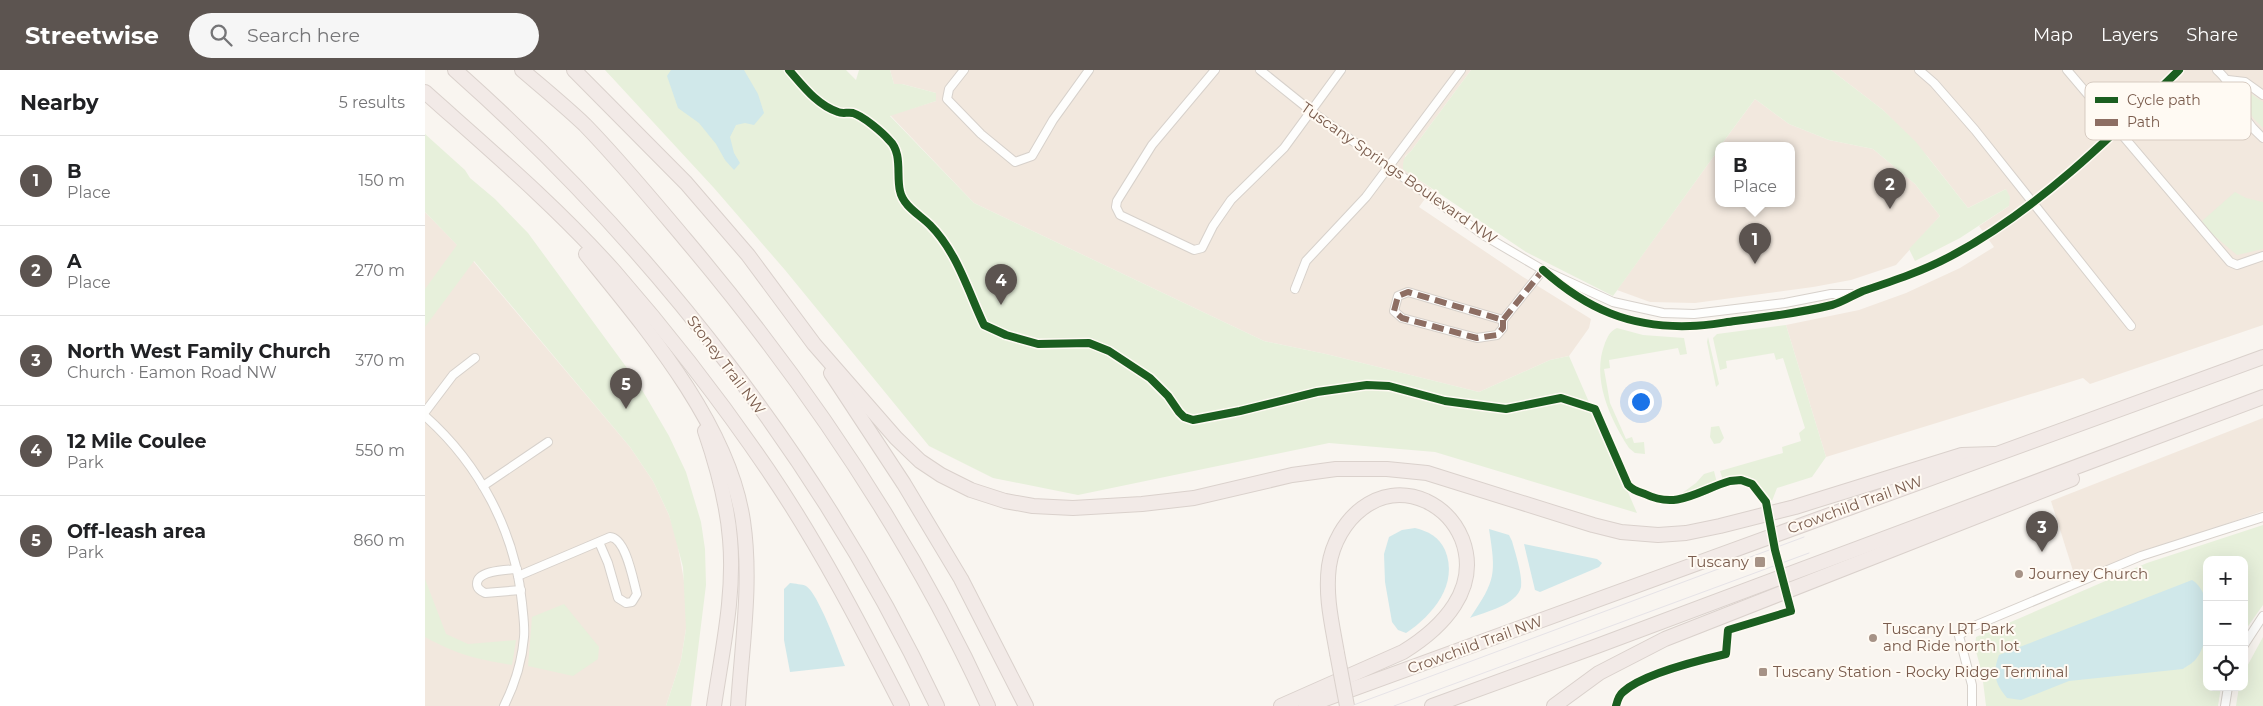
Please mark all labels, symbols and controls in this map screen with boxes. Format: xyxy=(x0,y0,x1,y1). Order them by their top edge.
search box xyxy=(189,13,539,58)
text: Streetwise xyxy=(25,21,159,50)
icon: search xyxy=(207,21,235,49)
text: Search here xyxy=(247,24,360,47)
text: Map xyxy=(2033,24,2073,46)
text: Layers xyxy=(2101,24,2158,46)
text: Share xyxy=(2186,24,2238,46)
legend xyxy=(2085,82,2251,140)
text: Nearby xyxy=(20,90,99,115)
text: Cycle path xyxy=(2127,91,2201,109)
text: 5 results xyxy=(339,93,405,112)
street label: Tuscany Springs Boulevard NW xyxy=(1298,97,1501,248)
text: Path xyxy=(2127,113,2160,131)
popup xyxy=(1715,142,1795,207)
text: B xyxy=(1733,154,1748,177)
text: B xyxy=(67,160,82,183)
pin: 2 xyxy=(1874,168,1906,209)
text: 1 xyxy=(33,171,39,190)
text: 150 m xyxy=(358,171,405,190)
text: Place xyxy=(1733,177,1777,196)
text: Place xyxy=(67,183,111,202)
pin: 1 xyxy=(1739,223,1771,264)
text: A xyxy=(67,250,82,273)
text: 2 xyxy=(31,261,41,280)
text: 270 m xyxy=(355,261,405,280)
pin: 4 xyxy=(985,264,1017,305)
text: Place xyxy=(67,273,111,292)
street label: Stoney Trail NW xyxy=(683,312,770,418)
text: North West Family Church xyxy=(67,340,331,363)
text: 3 xyxy=(31,351,41,370)
text: 370 m xyxy=(355,351,405,370)
text: Church · Eamon Road NW xyxy=(67,363,277,382)
pin: 5 xyxy=(610,368,642,409)
your location xyxy=(1628,389,1654,415)
text: 12 Mile Coulee xyxy=(67,430,207,453)
text: 4 xyxy=(30,441,42,460)
text: 550 m xyxy=(355,441,405,460)
text: Park xyxy=(67,453,104,472)
street label: Crowchild Trail NW xyxy=(1785,471,1925,538)
pin: 3 xyxy=(2026,511,2058,552)
text: Off-leash area xyxy=(67,520,206,543)
text: 5 xyxy=(31,531,41,550)
text: 860 m xyxy=(353,531,405,550)
text: Park xyxy=(67,543,104,562)
place label: Tuscany xyxy=(1688,552,1750,571)
marker: Tuscany xyxy=(1753,555,1767,569)
map controls xyxy=(2203,556,2248,691)
button: + xyxy=(2203,556,2248,601)
place label: Journey Church xyxy=(2028,564,2148,583)
marker: Journey Church xyxy=(2013,568,2025,580)
button: − xyxy=(2203,601,2248,646)
street label: Crowchild Trail NW xyxy=(1405,611,1545,678)
place label: Tuscany LRT Park and Ride north lot xyxy=(1883,619,2020,655)
marker: Tuscany LRT Park and Ride north lot xyxy=(1867,632,1879,644)
button: locate xyxy=(2203,646,2248,691)
place label: Tuscany Station - Rocky Ridge Terminal xyxy=(1773,662,2068,681)
marker: Tuscany Station - Rocky Ridge Terminal xyxy=(1757,666,1769,678)

